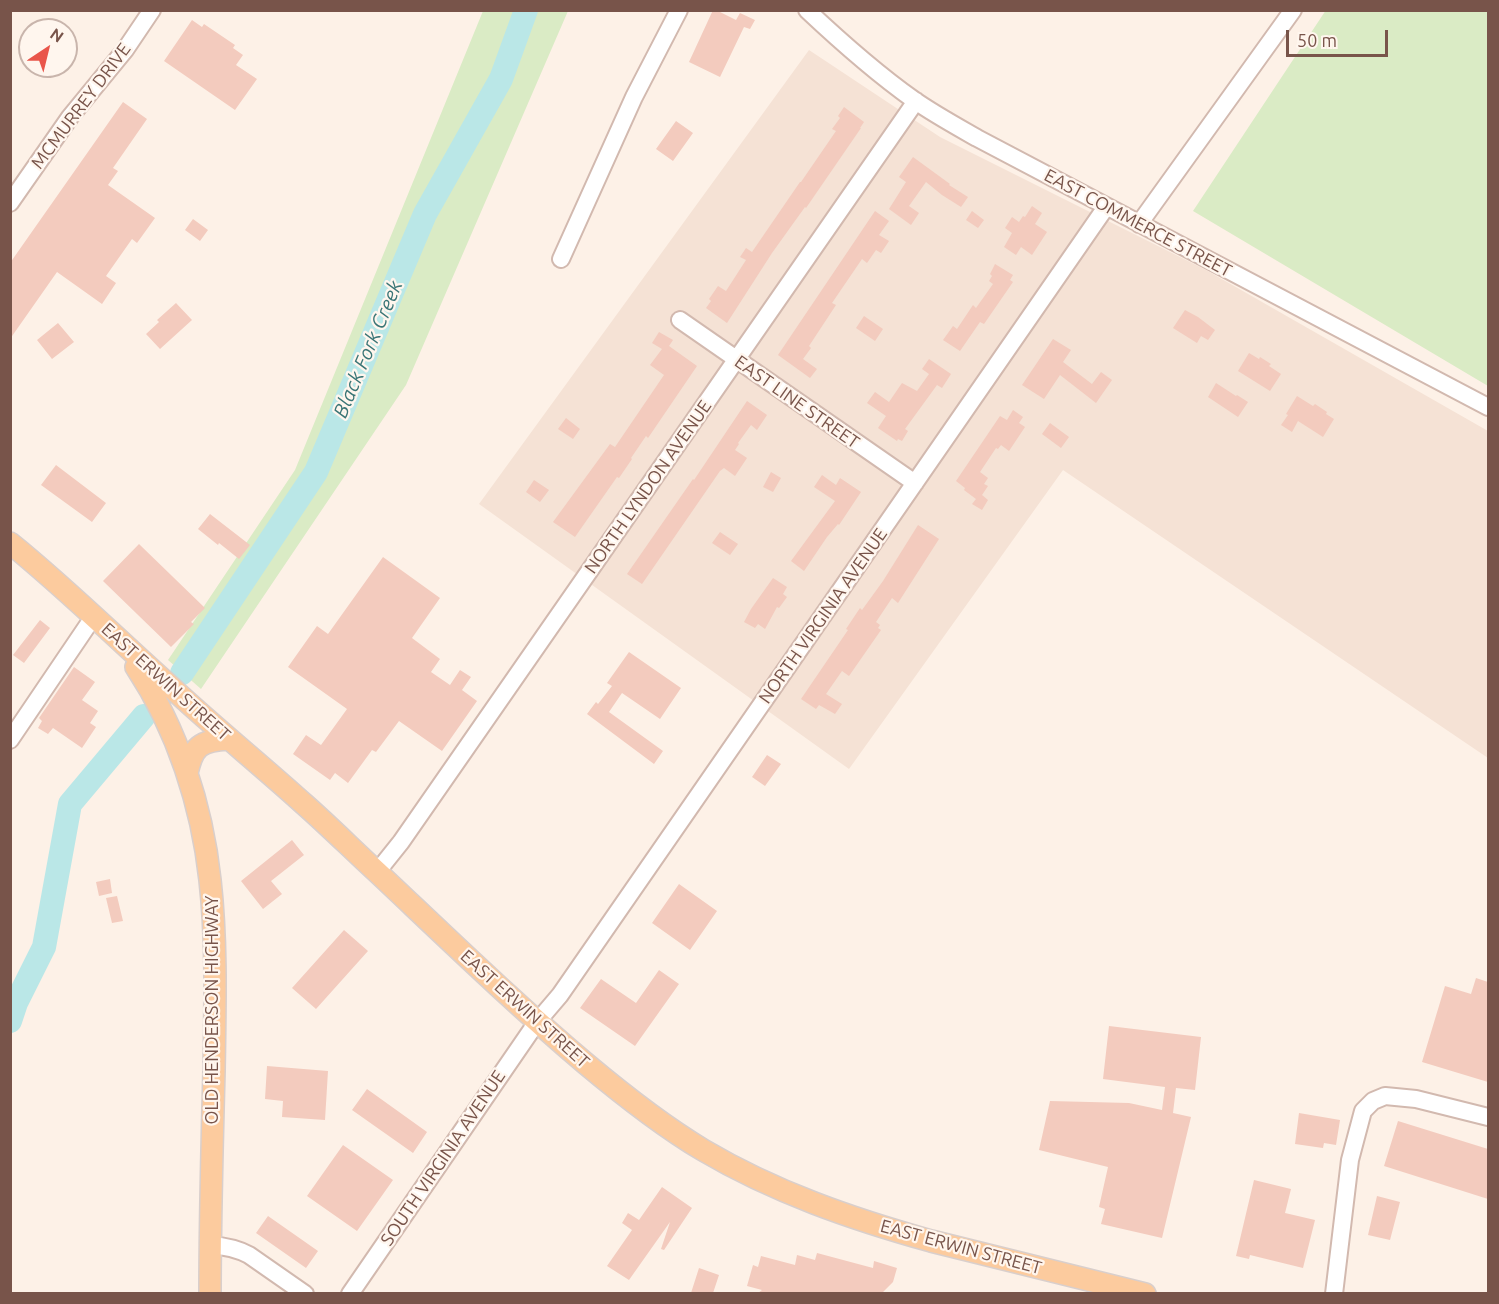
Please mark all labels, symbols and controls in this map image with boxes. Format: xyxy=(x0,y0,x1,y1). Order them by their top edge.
north arrow xyxy=(18,18,78,78)
scale bar xyxy=(1289,18,1391,56)
text: N xyxy=(47,24,67,46)
text: 50 m xyxy=(1297,30,1337,50)
street label: MCMURREY DRIVE xyxy=(27,39,135,173)
street label: EAST COMMERCE STREET xyxy=(1041,164,1235,282)
water label: Black Fork Creek xyxy=(328,277,408,421)
street label: EAST LINE STREET xyxy=(730,351,864,453)
street label: NORTH LYNDON AVENUE xyxy=(580,396,716,578)
street label: NORTH VIRGINIA AVENUE xyxy=(754,524,892,708)
street label: EAST ERWIN STREET xyxy=(97,618,235,746)
street label: OLD HENDERSON HIGHWAY xyxy=(201,896,223,1124)
street label: EAST ERWIN STREET xyxy=(456,945,594,1073)
street label: SOUTH VIRGINIA AVENUE xyxy=(376,1066,510,1250)
street label: EAST ERWIN STREET xyxy=(878,1215,1044,1279)

